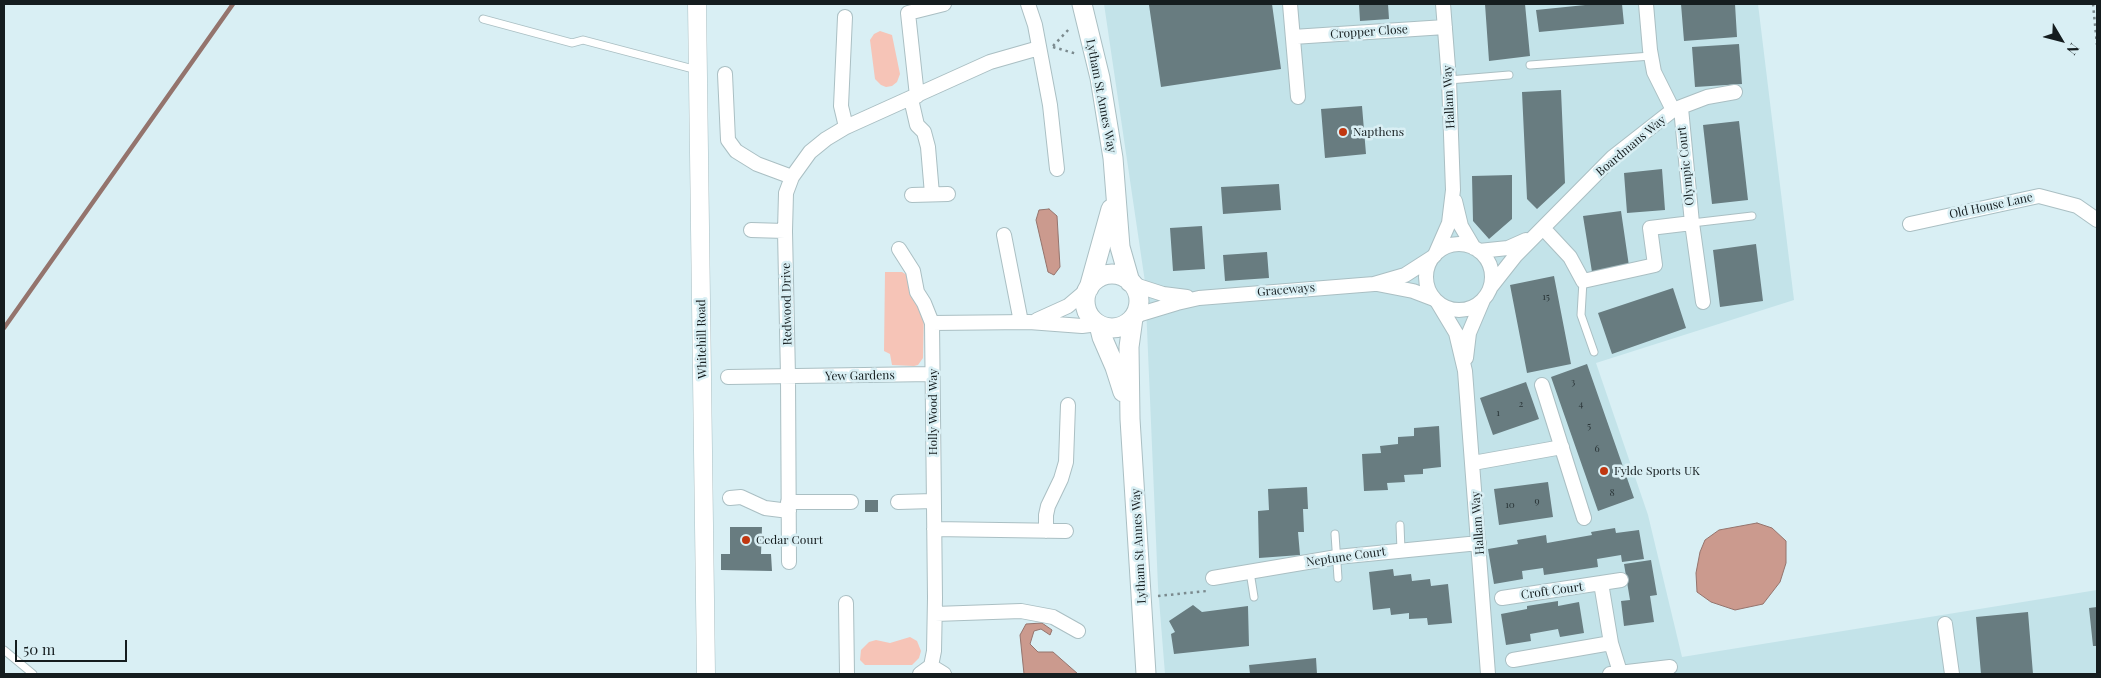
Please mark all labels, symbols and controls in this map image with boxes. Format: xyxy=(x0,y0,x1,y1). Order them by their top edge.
north arrow xyxy=(2036,15,2086,65)
street label: Cropper Close xyxy=(1330,22,1408,42)
street label: Lytham St Annes Way xyxy=(1083,38,1119,154)
text: N xyxy=(2063,40,2084,59)
street label: Hallam Way xyxy=(1440,65,1458,129)
street label: Boardmans Way xyxy=(1593,113,1669,179)
place label: Napthens xyxy=(1353,125,1404,139)
marker: Napthens xyxy=(1337,126,1349,138)
street label: Olympic Court xyxy=(1675,126,1697,206)
street label: Old House Lane xyxy=(1948,190,2034,222)
street label: Redwood Drive xyxy=(779,263,795,345)
street label: Graceways xyxy=(1256,280,1316,300)
house number: 15 xyxy=(1542,291,1550,303)
street label: Whitehill Road xyxy=(694,299,710,379)
street label: Yew Gardens xyxy=(825,368,895,384)
street label: Holly Wood Way xyxy=(926,369,940,455)
house number: 3 xyxy=(1571,376,1575,388)
house number: 2 xyxy=(1519,398,1523,410)
house number: 4 xyxy=(1579,398,1583,410)
house number: 1 xyxy=(1496,407,1500,419)
house number: 5 xyxy=(1587,420,1591,432)
house number: 6 xyxy=(1594,443,1600,455)
place label: Fylde Sports UK xyxy=(1614,464,1700,478)
marker: Fylde Sports UK xyxy=(1598,465,1610,477)
house number: 8 xyxy=(1609,487,1615,499)
street label: Lytham St Annes Way xyxy=(1129,488,1149,604)
street label: Hallam Way xyxy=(1469,491,1487,555)
house number: 9 xyxy=(1534,495,1540,507)
house number: 10 xyxy=(1505,499,1515,511)
place label: Cedar Court xyxy=(756,533,823,547)
marker: Cedar Court xyxy=(740,534,752,546)
street label: Neptune Court xyxy=(1305,544,1387,570)
street label: Croft Court xyxy=(1520,580,1584,602)
scale bar xyxy=(18,630,130,662)
text: 50 m xyxy=(23,639,55,659)

